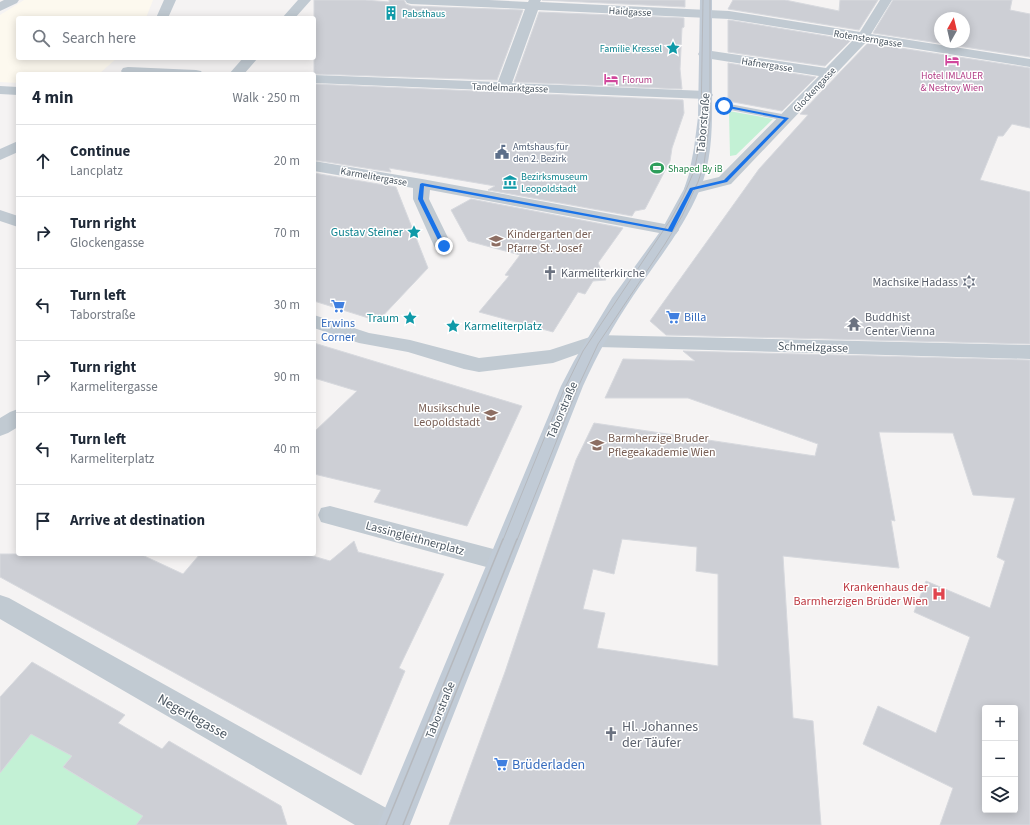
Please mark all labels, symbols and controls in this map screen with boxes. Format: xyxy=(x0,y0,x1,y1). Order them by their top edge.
street label: Haidgasse xyxy=(608,4,652,20)
building icon: Pabsthaus xyxy=(383,5,399,21)
place label: Pabsthaus xyxy=(402,7,445,21)
north arrow xyxy=(934,12,970,48)
search box xyxy=(16,16,316,60)
icon: search xyxy=(30,27,52,49)
street label: Rotensterngasse xyxy=(833,27,903,51)
text: Search here xyxy=(62,28,136,49)
place icon: Familie Kressel xyxy=(665,40,681,56)
place label: Familie Kressel xyxy=(600,42,662,56)
hotel icon: Hotel IMLAUER & Nestroy Wien xyxy=(944,52,960,68)
street label: Hafnergasse xyxy=(740,54,793,76)
street label: Glockengasse xyxy=(790,64,839,115)
place label: Hotel IMLAUER & Nestroy Wien xyxy=(920,69,984,95)
hotel icon: Florum xyxy=(603,71,619,87)
place label: Florum xyxy=(622,73,652,87)
street label: Tandelmarktgasse xyxy=(472,80,548,96)
text: 4 min xyxy=(32,86,73,110)
text: Walk · 250 m xyxy=(232,89,300,107)
street label: Taborstraße xyxy=(692,92,715,154)
route start xyxy=(715,97,733,115)
place label: Amtshaus für den 2. Bezirk xyxy=(513,140,569,166)
text: Continue xyxy=(70,141,130,162)
public building icon: Amtshaus für den 2. Bezirk xyxy=(494,144,510,160)
icon: ahead xyxy=(32,150,54,172)
text: 20 m xyxy=(274,152,300,170)
sports icon: Shaped By iB xyxy=(649,160,665,176)
text: Lancplatz xyxy=(70,162,123,180)
place label: Shaped By iB xyxy=(668,162,723,176)
street label: Karmelitergasse xyxy=(339,164,408,190)
place label: Bezirksmuseum Leopoldstadt xyxy=(521,170,588,196)
museum icon: Bezirksmuseum Leopoldstadt xyxy=(502,174,518,190)
text: Turn right xyxy=(70,213,136,234)
icon: right xyxy=(32,222,54,244)
text: 70 m xyxy=(274,224,300,242)
place label: Gustav Steiner xyxy=(331,224,404,241)
place icon: Gustav Steiner xyxy=(406,224,422,240)
place label: Kindergarten der Pfarre St. Josef xyxy=(507,226,593,257)
school or university icon: Kindergarten der Pfarre St. Josef xyxy=(488,233,504,249)
text: Glockengasse xyxy=(70,234,144,252)
route end xyxy=(435,237,453,255)
church icon: Karmeliterkirche xyxy=(542,265,558,281)
place label: Karmeliterkirche xyxy=(561,265,645,282)
place label: Machsike Hadass xyxy=(873,274,958,291)
synagogue icon: Machsike Hadass xyxy=(961,274,977,290)
text: Turn left xyxy=(70,285,126,306)
icon: left xyxy=(32,294,54,316)
text: 30 m xyxy=(274,296,300,314)
supermarket icon: Erwins Corner xyxy=(330,298,346,314)
text: Taborstraße xyxy=(70,306,136,324)
supermarket icon: Billa xyxy=(665,309,681,325)
place label: Billa xyxy=(684,309,706,326)
place label: Buddhist Center Vienna xyxy=(865,309,935,340)
place label: Traum xyxy=(367,310,399,327)
place icon: Traum xyxy=(402,310,418,326)
place label: Erwins Corner xyxy=(321,315,356,346)
temple icon: Buddhist Center Vienna xyxy=(846,316,862,332)
place icon: Karmeliterplatz xyxy=(445,318,461,334)
place label: Karmeliterplatz xyxy=(464,318,542,335)
street label: Schmelzgasse xyxy=(778,338,848,357)
text: Turn right xyxy=(70,357,136,378)
icon: right xyxy=(32,366,54,388)
text: 90 m xyxy=(274,368,300,386)
text: Karmelitergasse xyxy=(70,378,158,396)
street label: Taborstraße xyxy=(543,379,582,441)
place label: Musikschule Leopoldstadt xyxy=(414,400,480,431)
school or university icon: Musikschule Leopoldstadt xyxy=(483,407,499,423)
text: Turn left xyxy=(70,429,126,450)
place label: Barmherzige Bruder Pflegeakademie Wien xyxy=(608,430,716,461)
school or university icon: Barmherzige Bruder Pflegeakademie Wien xyxy=(589,437,605,453)
icon: left xyxy=(32,438,54,460)
text: 40 m xyxy=(274,440,300,458)
text: Karmeliterplatz xyxy=(70,450,154,468)
icon: arrive xyxy=(32,510,54,532)
text: Arrive at destination xyxy=(70,510,205,531)
street label: Lassingleithnerplatz xyxy=(364,517,466,560)
place label: Krankenhaus der Barmherzigen Brüder Wien xyxy=(794,579,929,610)
hospital icon: Krankenhaus der Barmherzigen Brüder Wien xyxy=(931,586,947,602)
street label: Taborstraße xyxy=(421,679,460,741)
street label: Negerlegasse xyxy=(154,689,231,744)
map controls xyxy=(982,705,1018,813)
button: + xyxy=(982,705,1018,741)
place label: Hl. Johannes der Täufer xyxy=(622,717,698,753)
church icon: Hl. Johannes der Täufer xyxy=(603,726,619,742)
button: − xyxy=(982,741,1018,777)
place label: Brüderladen xyxy=(512,755,585,775)
supermarket icon: Brüderladen xyxy=(493,756,509,772)
button: layers xyxy=(982,777,1018,813)

